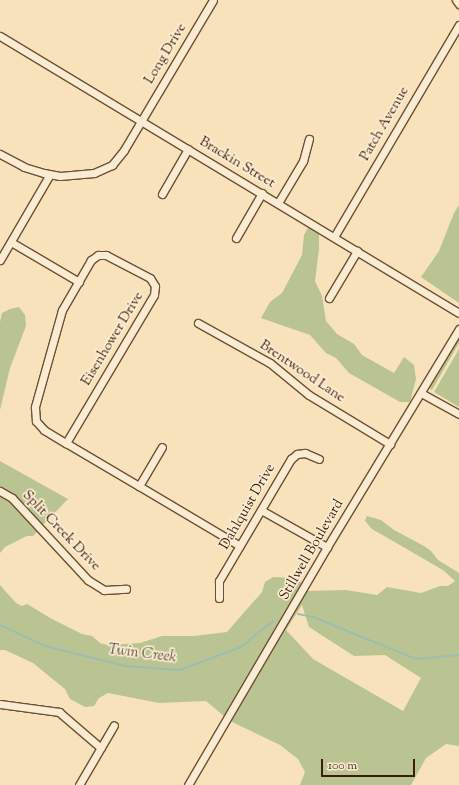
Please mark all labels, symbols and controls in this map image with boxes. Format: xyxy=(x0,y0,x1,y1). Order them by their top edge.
street label: Long Drive xyxy=(141,21,191,87)
street label: Patch Avenue xyxy=(357,84,413,164)
street label: Brackin Street xyxy=(196,134,278,192)
street label: Eisenhower Drive xyxy=(78,289,148,389)
street label: Brentwood Lane xyxy=(256,337,348,407)
street label: Dahlquist Drive xyxy=(217,461,279,553)
street label: Split Creek Drive xyxy=(18,487,104,575)
street label: Stillwell Boulevard xyxy=(276,497,348,603)
water label: Twin Creek xyxy=(107,641,177,667)
scale bar xyxy=(323,751,417,777)
text: 100 m xyxy=(328,757,357,775)

